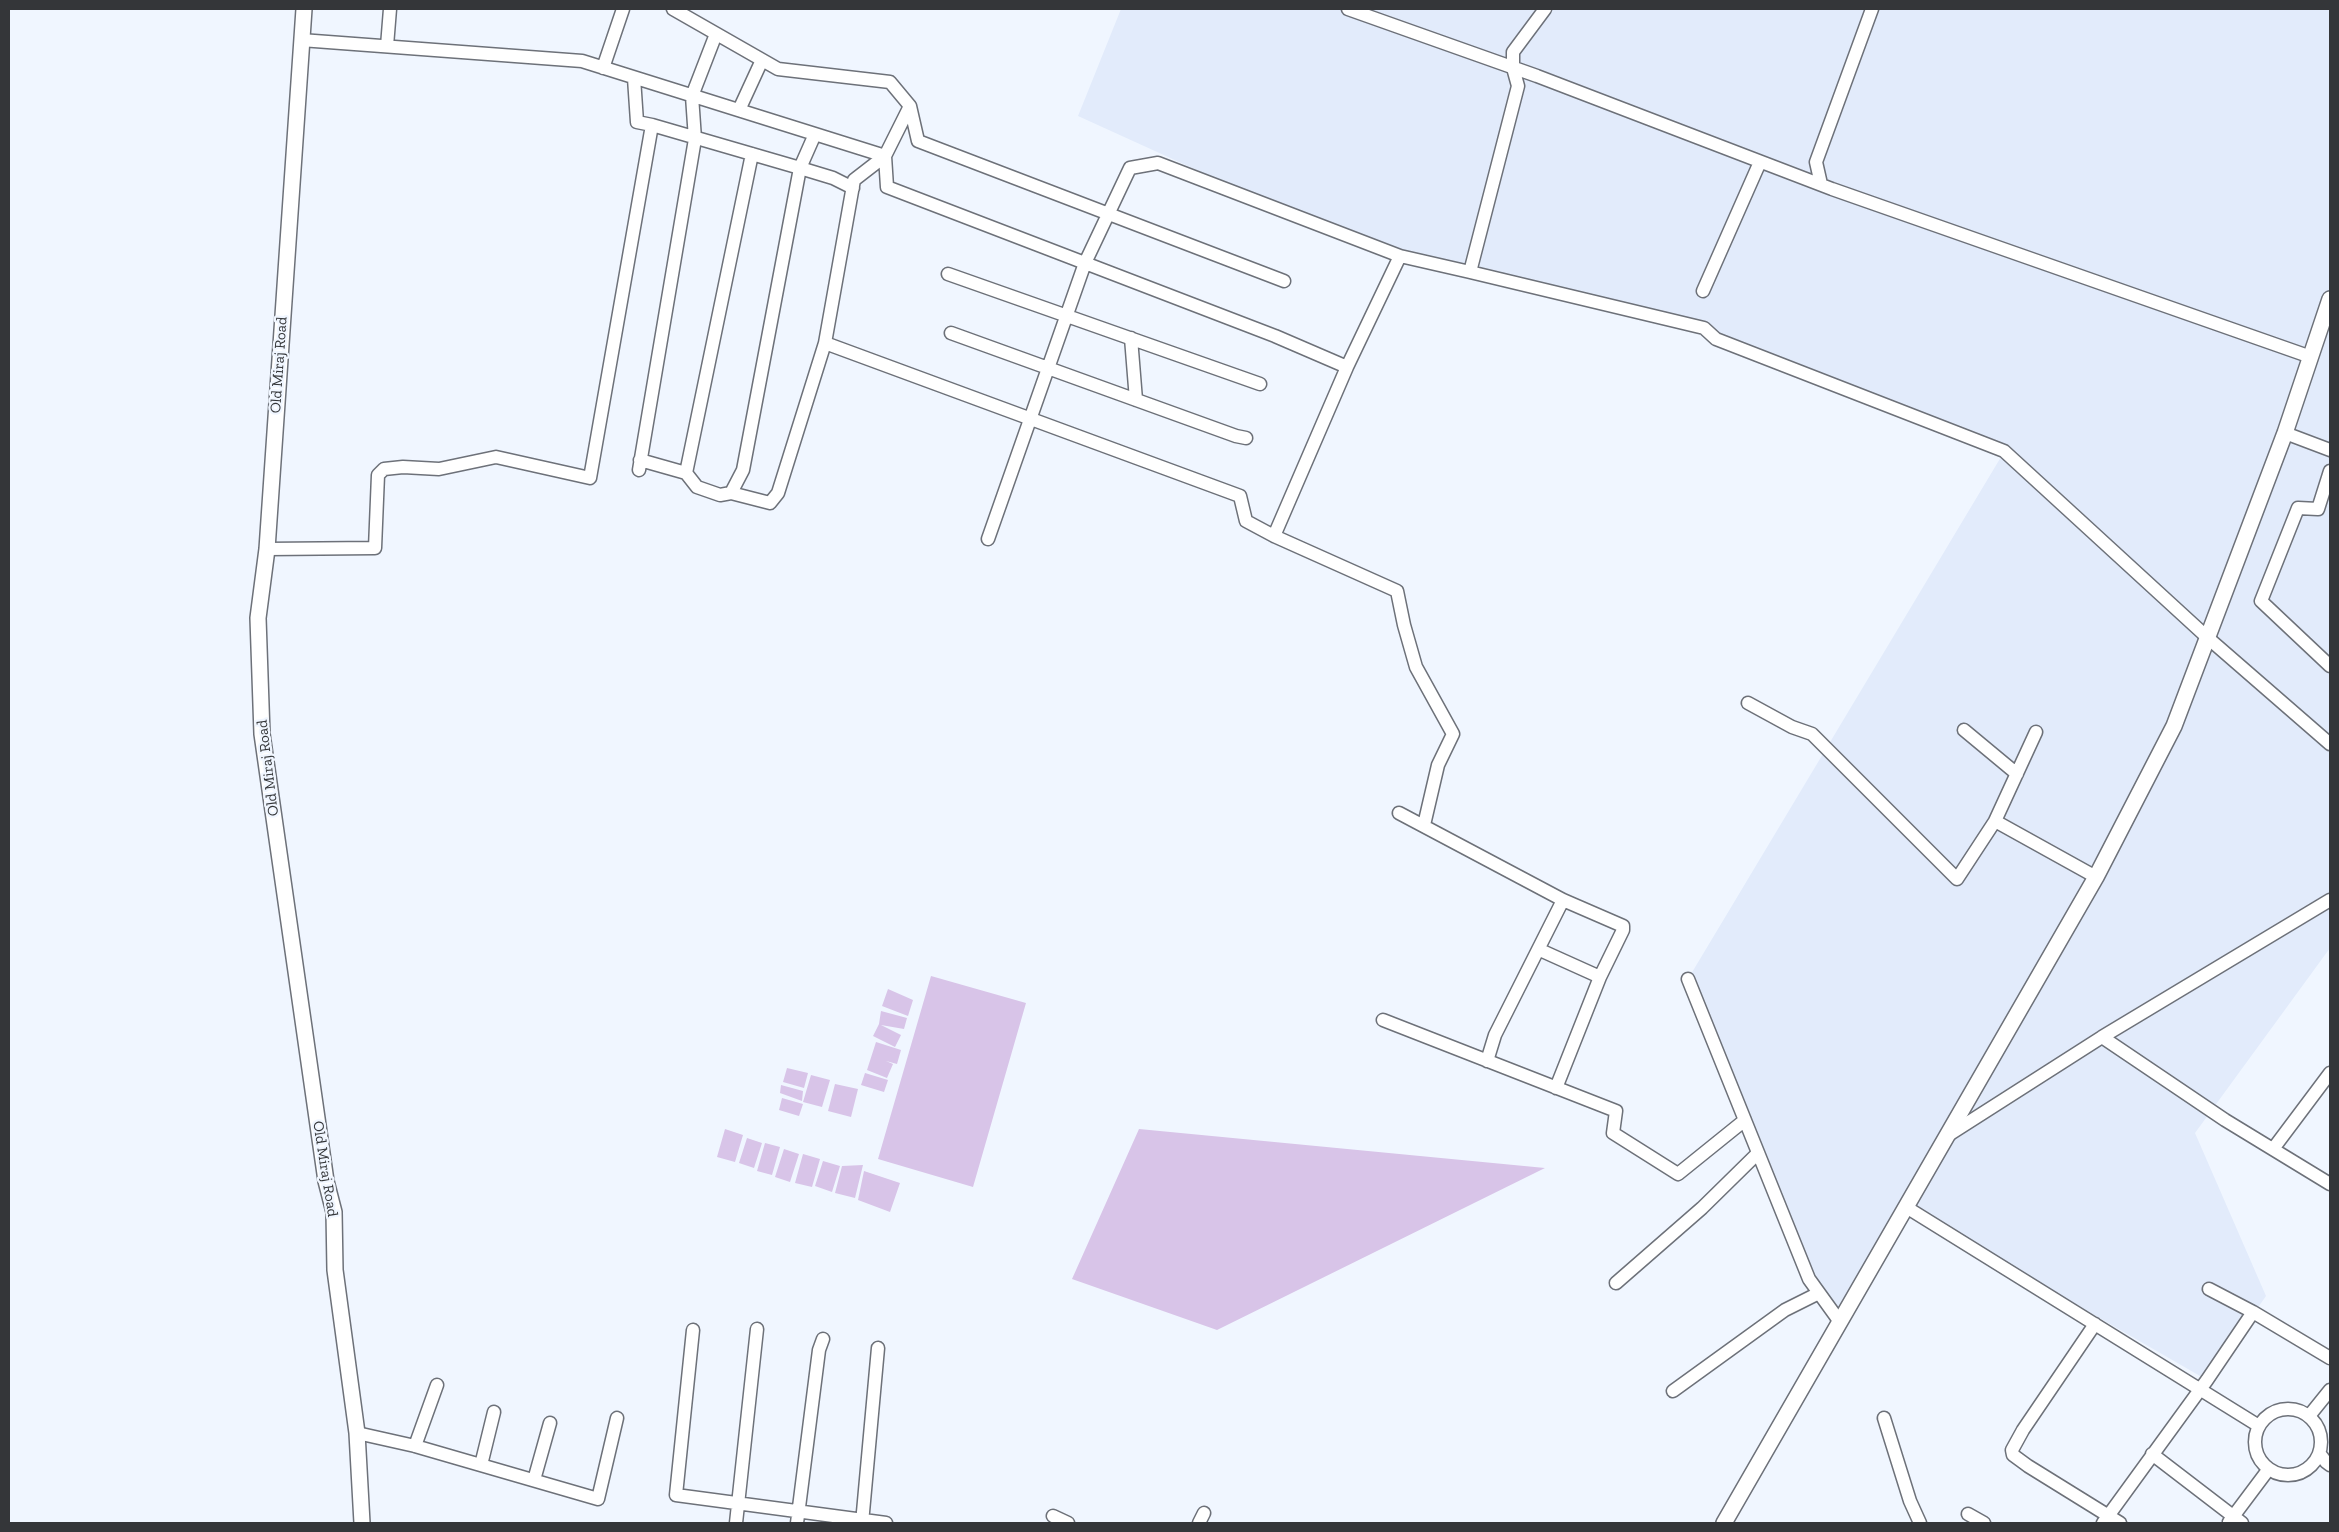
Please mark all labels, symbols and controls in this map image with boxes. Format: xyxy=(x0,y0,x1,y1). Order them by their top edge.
street label: Old Miraj Road xyxy=(267,316,291,414)
street label: Old Miraj Road xyxy=(253,719,283,817)
street label: Old Miraj Road xyxy=(309,1120,341,1218)

